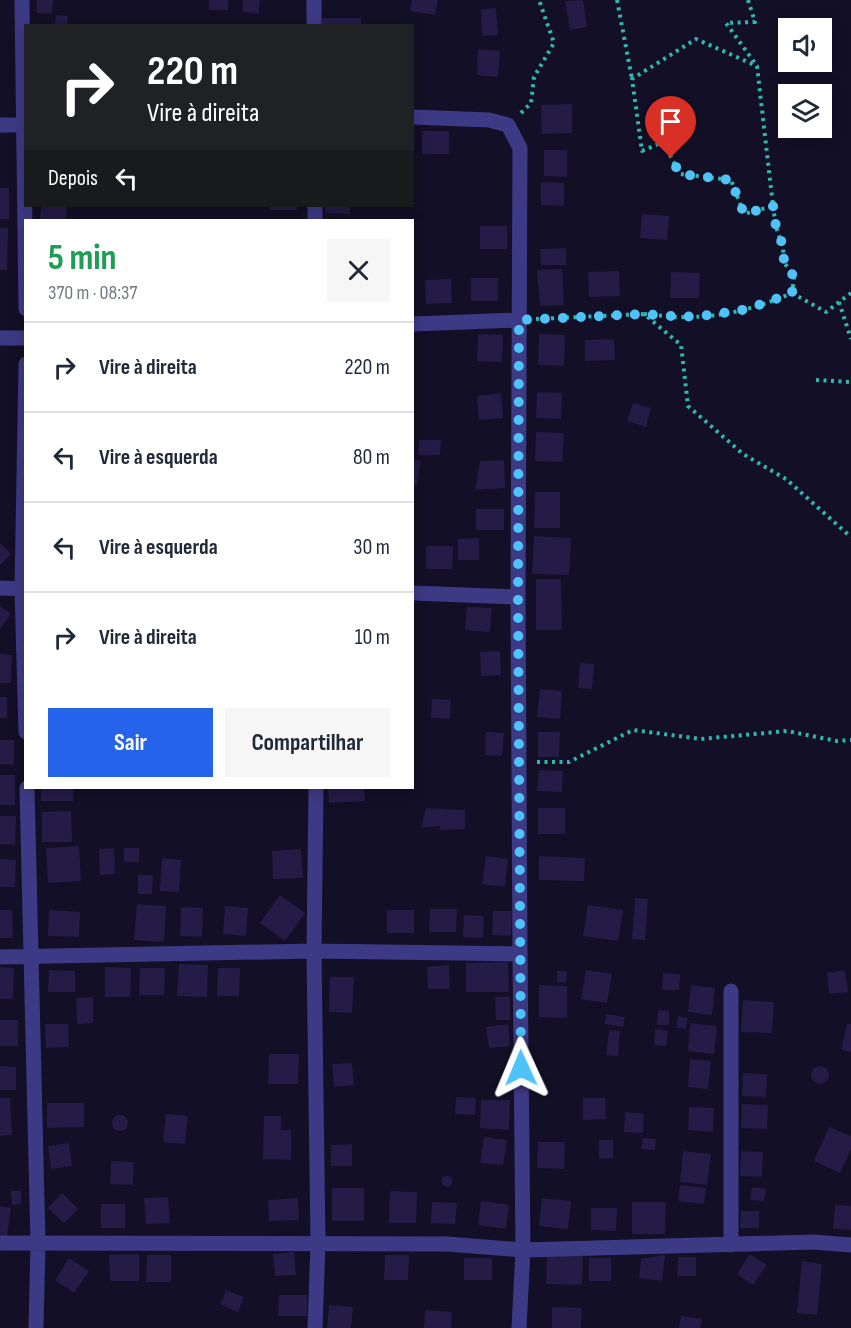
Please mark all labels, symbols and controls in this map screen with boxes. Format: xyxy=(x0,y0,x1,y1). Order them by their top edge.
map controls xyxy=(778,18,832,138)
button: sound xyxy=(778,18,832,72)
text: 220 m xyxy=(147,46,238,97)
icon: right xyxy=(48,48,126,126)
button: layers xyxy=(778,84,832,138)
pin xyxy=(645,96,696,158)
text: Vire à direita xyxy=(147,97,259,129)
icon: arrive xyxy=(654,105,687,138)
icon: left xyxy=(110,162,143,195)
text: Depois xyxy=(48,165,98,192)
text: 5 min xyxy=(48,237,117,280)
button: close xyxy=(327,239,390,302)
text: 370 m · 08:37 xyxy=(48,281,137,305)
icon: right xyxy=(48,351,81,384)
text: Vire à direita xyxy=(99,354,197,381)
text: 220 m xyxy=(344,354,390,381)
icon: left xyxy=(48,441,81,474)
text: Vire à esquerda xyxy=(99,444,218,471)
text: 80 m xyxy=(353,444,390,471)
icon: left xyxy=(48,531,81,564)
text: Vire à esquerda xyxy=(99,534,218,561)
text: 30 m xyxy=(353,534,390,561)
icon: right xyxy=(48,621,81,654)
text: Vire à direita xyxy=(99,624,197,651)
text: 10 m xyxy=(355,624,390,651)
button: Sair xyxy=(48,708,213,777)
button: Compartilhar xyxy=(225,708,390,777)
position arrow xyxy=(489,1036,553,1100)

